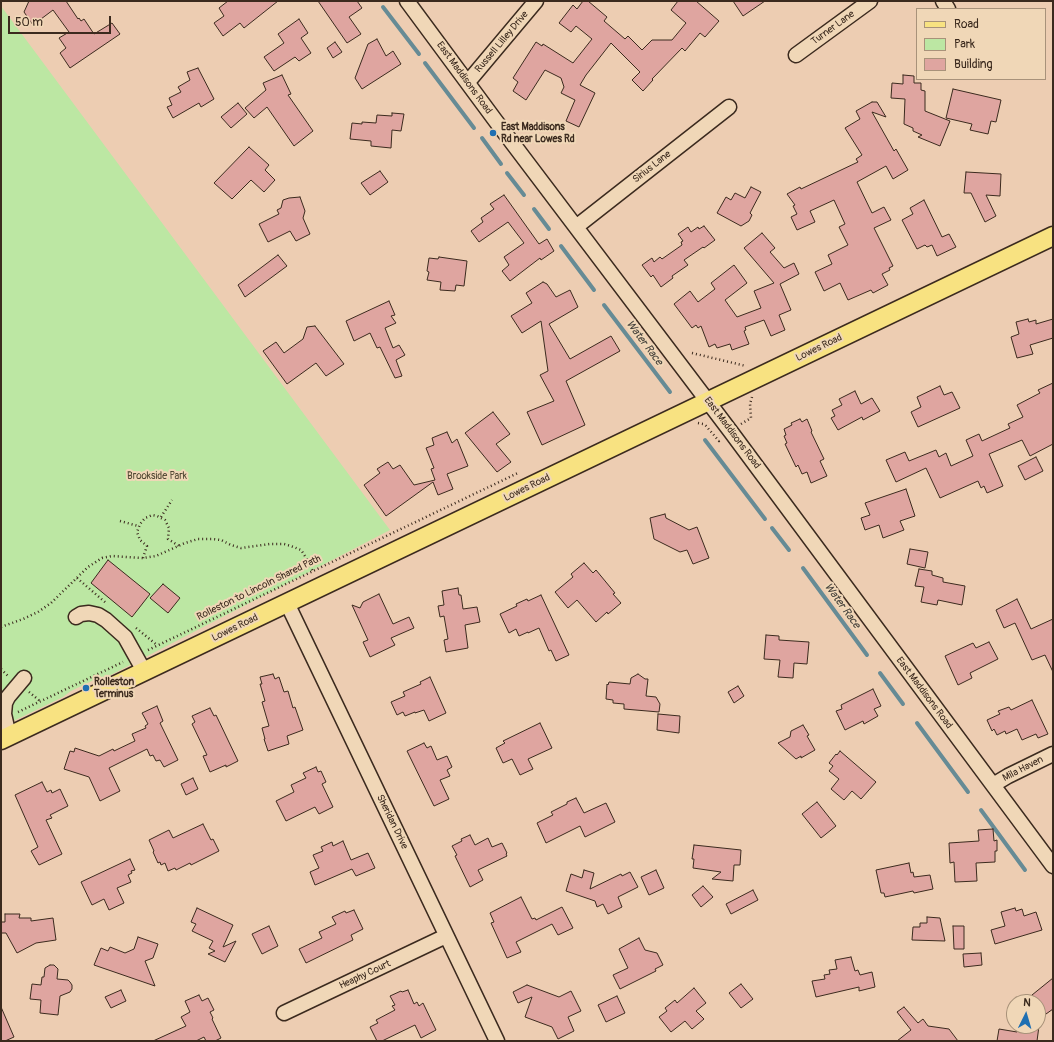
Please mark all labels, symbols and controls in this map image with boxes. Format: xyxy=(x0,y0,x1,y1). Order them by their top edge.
scale bar xyxy=(10,8,113,34)
street label: Turner Lane xyxy=(809,8,857,48)
legend xyxy=(916,8,1046,80)
street label: Russell Lilley Drive xyxy=(473,9,531,75)
text: 50 m xyxy=(15,15,43,30)
text: Road xyxy=(954,17,979,32)
text: Park xyxy=(954,37,975,52)
street label: East Maddisons Road xyxy=(434,39,494,117)
text: Building xyxy=(954,57,993,72)
place label: East Maddisons Rd near Lowes Rd xyxy=(501,121,575,144)
marker: East Maddisons Rd near Lowes Rd xyxy=(488,128,498,138)
street label: Sirius Lane xyxy=(630,148,674,186)
water label: Water Race xyxy=(623,318,665,368)
street label: Lowes Road xyxy=(794,332,844,364)
street label: East Maddisons Road xyxy=(701,395,763,471)
park label: Brookside Park xyxy=(127,470,187,482)
street label: Lowes Road xyxy=(502,472,552,504)
street label: Rolleston to Lincoln Shared Path xyxy=(195,553,323,623)
water label: Water Race xyxy=(821,581,863,631)
street label: Lowes Road xyxy=(210,612,260,644)
street label: East Maddisons Road xyxy=(893,655,955,731)
place label: Rolleston Terminus xyxy=(94,676,134,700)
marker: Rolleston Terminus xyxy=(81,683,91,693)
street label: Mila Haven xyxy=(1001,754,1045,784)
street label: Sheridan Drive xyxy=(374,793,410,851)
street label: Heaphy Court xyxy=(337,958,393,992)
north arrow xyxy=(1006,994,1046,1034)
text: N xyxy=(1023,996,1031,1009)

